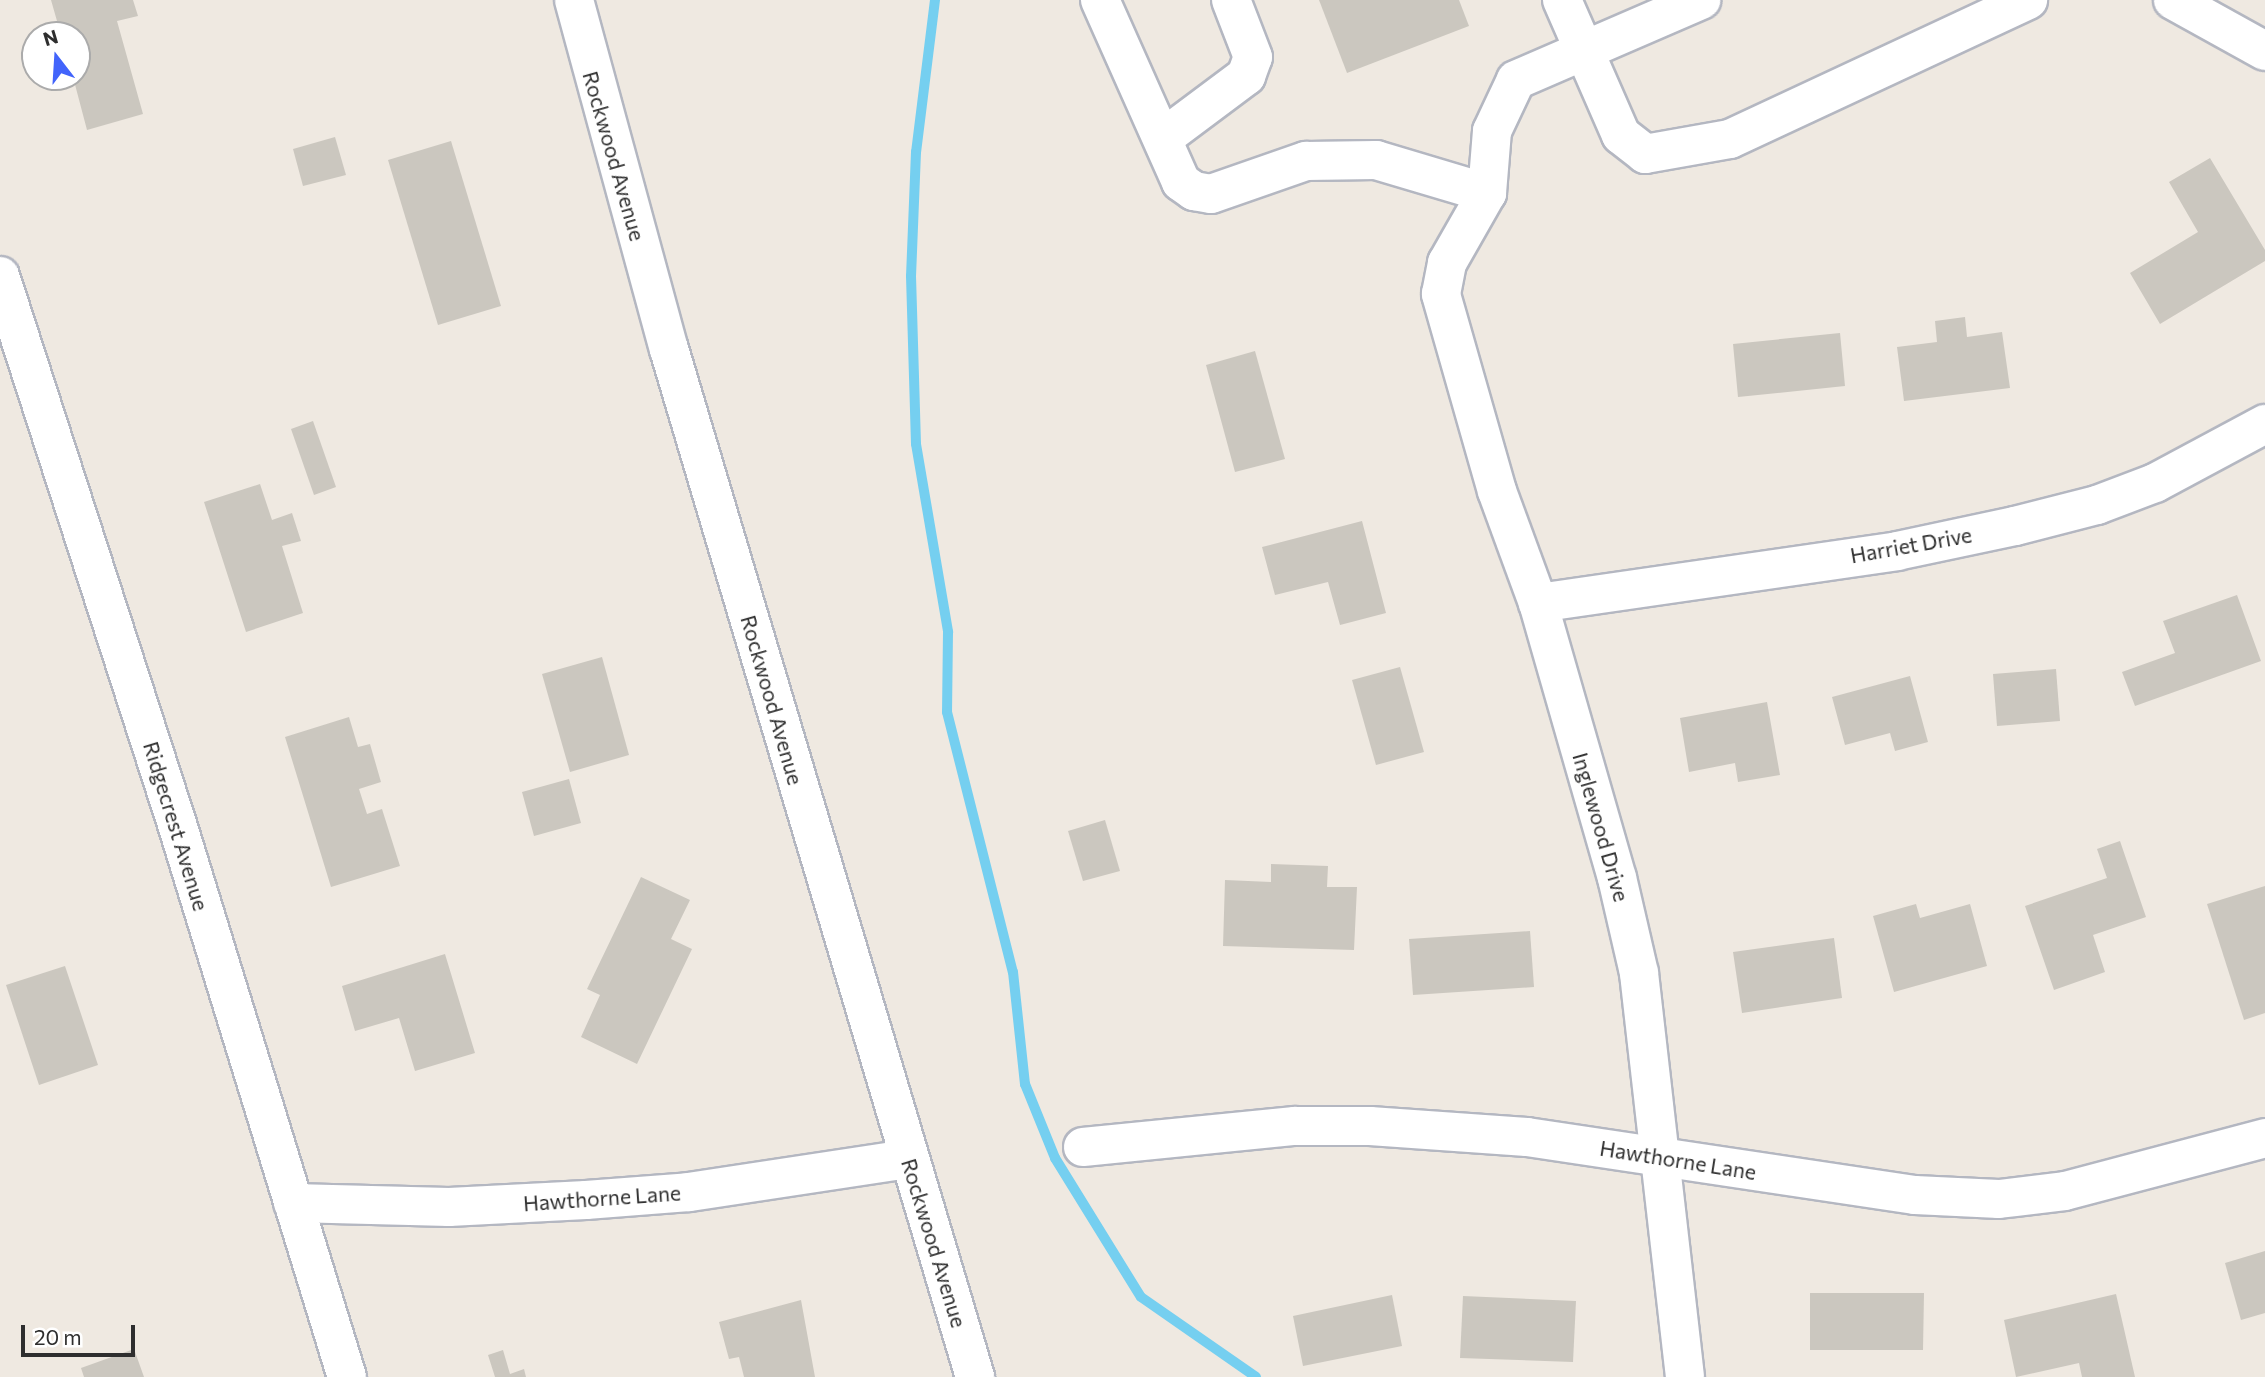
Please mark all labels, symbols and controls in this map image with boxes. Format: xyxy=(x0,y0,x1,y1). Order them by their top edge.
north arrow xyxy=(21,21,91,91)
text: N xyxy=(40,24,60,50)
street label: Rockwood Avenue xyxy=(578,68,650,244)
street label: Harriet Drive xyxy=(1848,522,1974,568)
street label: Rockwood Avenue xyxy=(736,612,808,788)
street label: Ridgecrest Avenue xyxy=(138,738,214,914)
street label: Inglewood Drive xyxy=(1568,750,1634,904)
street label: Hawthorne Lane xyxy=(1598,1135,1758,1185)
street label: Rockwood Avenue xyxy=(896,1155,972,1331)
street label: Hawthorne Lane xyxy=(522,1180,682,1216)
scale bar xyxy=(24,1310,138,1354)
text: 20 m xyxy=(34,1324,82,1349)

